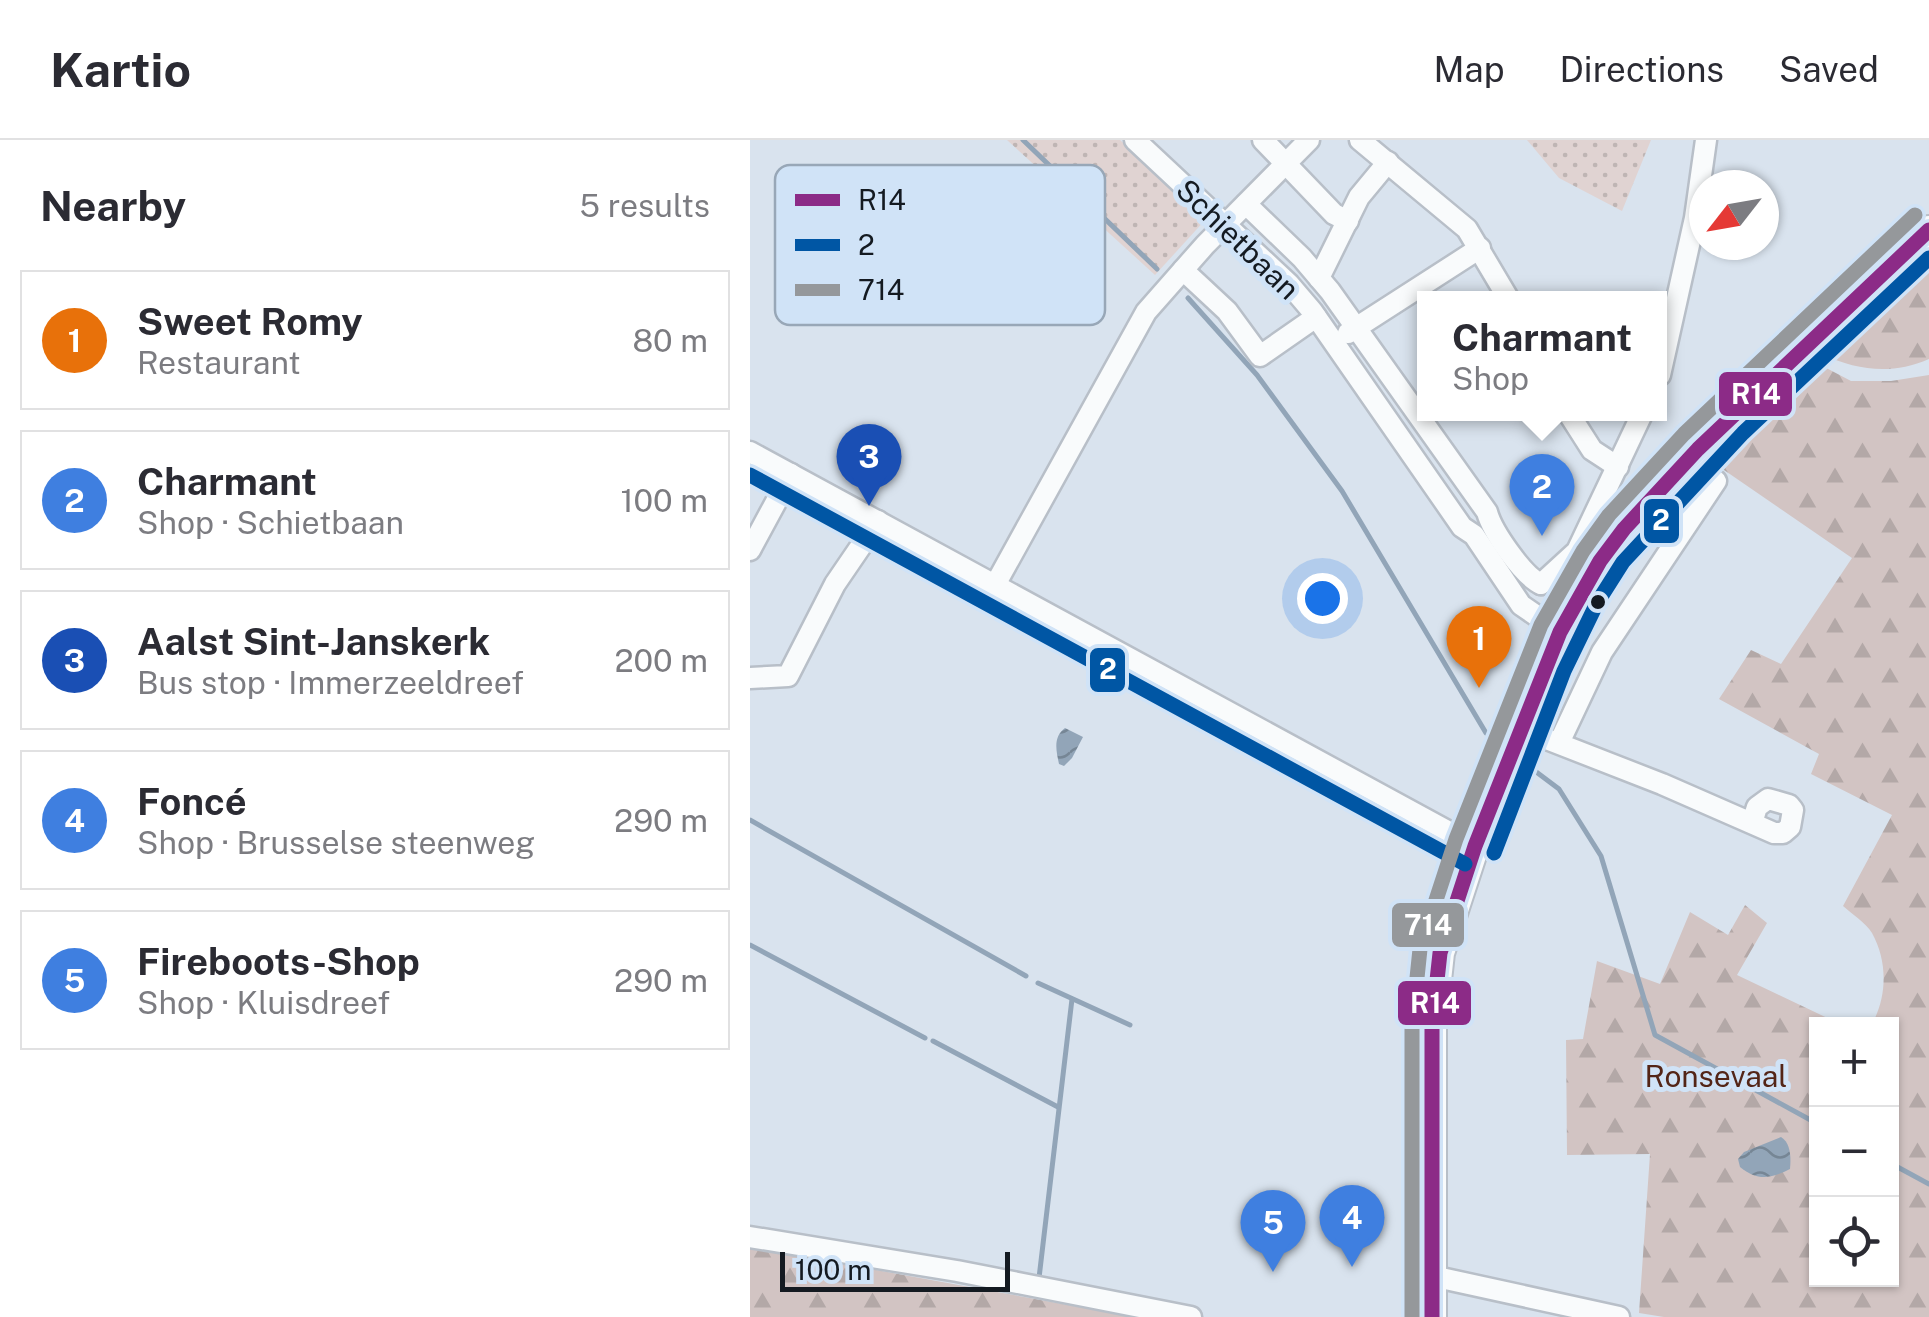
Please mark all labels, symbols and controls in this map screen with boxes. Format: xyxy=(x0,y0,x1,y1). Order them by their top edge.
text: Kartio xyxy=(50,41,191,98)
text: Map xyxy=(1433,49,1504,90)
text: Directions xyxy=(1559,49,1724,90)
text: Saved xyxy=(1779,49,1879,90)
legend xyxy=(775,165,1105,325)
north arrow xyxy=(1689,170,1779,260)
street label: Schietbaan xyxy=(1169,172,1307,306)
text: Nearby xyxy=(40,181,186,230)
text: R14 xyxy=(858,183,906,216)
text: 5 results xyxy=(579,187,710,224)
text: 2 xyxy=(858,228,875,261)
text: 714 xyxy=(858,273,904,306)
popup xyxy=(1417,291,1667,421)
text: Sweet Romy xyxy=(137,299,363,344)
text: Charmant xyxy=(1452,315,1632,360)
text: 1 xyxy=(68,322,81,359)
text: 80 m xyxy=(632,322,708,359)
text: Restaurant xyxy=(137,344,301,381)
text: Shop xyxy=(1452,360,1529,397)
line badge: R14 xyxy=(1717,370,1794,418)
text: R14 xyxy=(1731,377,1781,410)
pin: 3 xyxy=(836,424,902,506)
pin: 2 xyxy=(1510,454,1574,536)
text: Charmant xyxy=(137,459,317,504)
text: 2 xyxy=(64,482,85,519)
text: 100 m xyxy=(621,482,708,519)
line badge: 2 xyxy=(1642,497,1681,545)
text: 2 xyxy=(1652,503,1670,536)
text: Shop · Schietbaan xyxy=(137,504,404,541)
your location xyxy=(1297,573,1348,624)
unlabelled marker xyxy=(1588,592,1608,612)
pin: 1 xyxy=(1446,606,1512,688)
text: Aalst Sint-Janskerk xyxy=(137,619,490,664)
text: 3 xyxy=(64,642,85,679)
text: 200 m xyxy=(615,642,708,679)
line badge: 2 xyxy=(1088,646,1127,694)
text: 2 xyxy=(1099,652,1117,685)
text: Bus stop · Immerzeeldreef xyxy=(137,664,524,701)
text: Foncé xyxy=(137,779,247,824)
text: 4 xyxy=(64,802,85,839)
text: 290 m xyxy=(614,802,708,839)
text: Shop · Brusselse steenweg xyxy=(137,824,535,861)
line badge: 714 xyxy=(1390,901,1466,949)
text: 714 xyxy=(1404,908,1452,941)
text: Fireboots-Shop xyxy=(137,939,420,984)
text: 5 xyxy=(64,962,85,999)
text: 290 m xyxy=(614,962,708,999)
line badge: R14 xyxy=(1396,979,1473,1027)
text: Shop · Kluisdreef xyxy=(137,984,390,1021)
text: R14 xyxy=(1410,986,1460,1019)
map controls xyxy=(1809,1017,1899,1287)
button: + xyxy=(1809,1017,1899,1107)
park label: Ronsevaal xyxy=(1645,1058,1787,1094)
button: − xyxy=(1809,1107,1899,1197)
pin: 4 xyxy=(1320,1184,1384,1267)
pin: 5 xyxy=(1240,1190,1306,1272)
button: locate xyxy=(1809,1197,1899,1287)
scale bar xyxy=(780,1247,1010,1292)
text: 100 m xyxy=(795,1253,872,1286)

